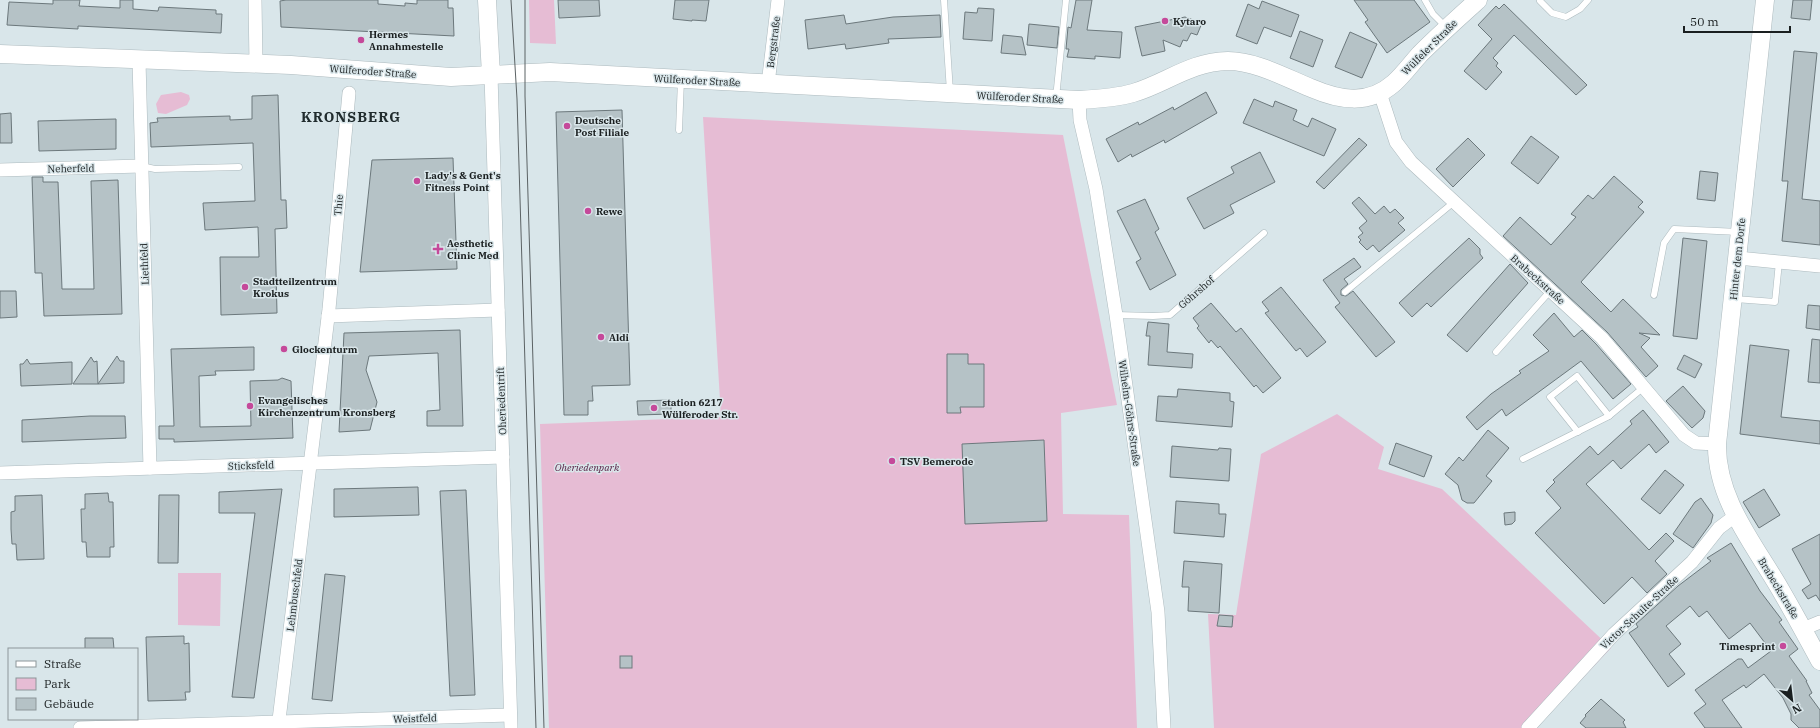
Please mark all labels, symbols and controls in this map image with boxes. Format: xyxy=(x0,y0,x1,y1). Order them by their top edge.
scale bar xyxy=(1684,8,1790,34)
text: 50 m xyxy=(1690,14,1719,29)
street label: Bergstraße xyxy=(764,15,783,69)
place label: Kytaro xyxy=(1173,15,1206,28)
marker: Kytaro xyxy=(1160,16,1170,26)
street label: Wülfeler Straße xyxy=(1399,17,1460,78)
place label: Hermes Annahmestelle xyxy=(369,28,444,53)
marker: Hermes Annahmestelle xyxy=(356,35,366,45)
street label: Wülferoder Straße xyxy=(329,62,417,81)
street label: Wülferoder Straße xyxy=(653,72,741,89)
street label: Wülferoder Straße xyxy=(976,89,1064,106)
district label: KRONSBERG xyxy=(301,108,401,126)
place label: Deutsche Post Filiale xyxy=(575,114,630,139)
marker: Deutsche Post Filiale xyxy=(562,121,572,131)
street label: Neherfeld xyxy=(47,162,95,175)
place label: Lady's & Gent's Fitness Point xyxy=(425,169,501,194)
marker: Lady's & Gent's Fitness Point xyxy=(412,176,422,186)
street label: Thie xyxy=(331,194,346,216)
place label: Rewe xyxy=(596,205,623,218)
marker: Rewe xyxy=(583,206,593,216)
street label: Hinter dem Dorfe xyxy=(1727,217,1748,301)
place label: Aesthetic Clinic Med xyxy=(447,237,500,262)
street label: Liethfeld xyxy=(137,243,152,285)
marker: Aesthetic Clinic Med xyxy=(432,243,444,255)
street label: Brabeckstraße xyxy=(1508,251,1568,307)
street label: Göhrshof xyxy=(1176,273,1217,312)
place label: Stadtteilzentrum Krokus xyxy=(253,275,337,300)
marker: Stadtteilzentrum Krokus xyxy=(240,282,250,292)
place label: Aldi xyxy=(609,331,630,344)
marker: Aldi xyxy=(596,332,606,342)
place label: Glockenturm xyxy=(292,343,358,356)
marker: Glockenturm xyxy=(279,344,289,354)
street label: Wilhelm-Göhrs-Straße xyxy=(1116,359,1143,467)
street label: Oheriedentrift xyxy=(494,366,509,435)
place label: Evangelisches Kirchenzentrum Kronsberg xyxy=(258,394,396,419)
place label: station 6217 Wülferoder Str. xyxy=(662,396,738,421)
marker: Evangelisches Kirchenzentrum Kronsberg xyxy=(245,401,255,411)
marker: station 6217 Wülferoder Str. xyxy=(649,403,659,413)
place label: TSV Bemerode xyxy=(900,455,974,468)
marker: TSV Bemerode xyxy=(887,456,897,466)
street label: Sticksfeld xyxy=(228,458,274,473)
park label: Oheriedenpark xyxy=(555,461,620,474)
street label: Brabeckstraße xyxy=(1755,555,1802,621)
street label: Lehmbuschfeld xyxy=(284,558,305,632)
street label: Victor-Schulte-Straße xyxy=(1598,573,1681,652)
place label: Timesprint xyxy=(1719,640,1775,653)
marker: Timesprint xyxy=(1778,641,1788,651)
legend xyxy=(8,648,138,720)
text: Straße xyxy=(44,656,81,671)
text: Park xyxy=(44,676,70,691)
north arrow xyxy=(1772,680,1812,720)
text: Gebäude xyxy=(44,696,94,711)
text: N xyxy=(1789,701,1804,717)
street label: Weistfeld xyxy=(393,711,437,726)

